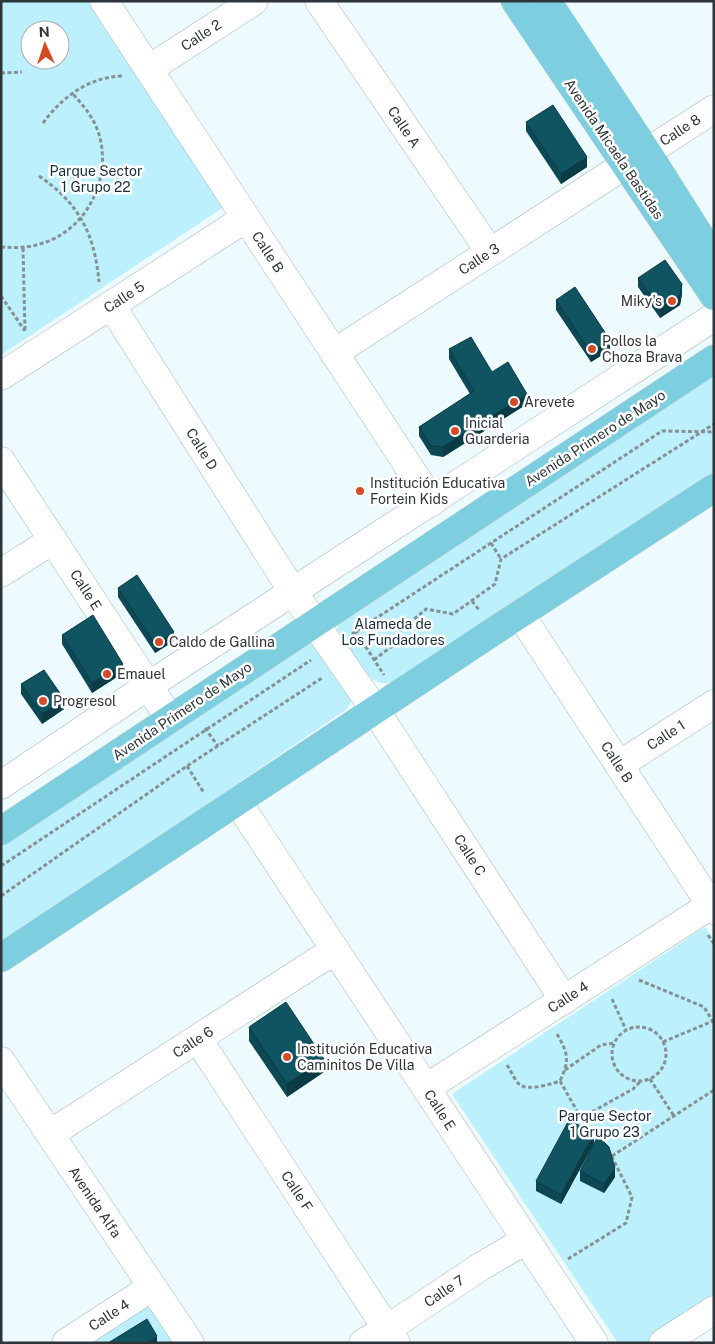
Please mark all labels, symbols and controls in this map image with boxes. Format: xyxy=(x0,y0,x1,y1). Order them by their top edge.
street label: Calle 2 xyxy=(178,16,224,54)
north arrow xyxy=(20,20,70,70)
text: N xyxy=(38,24,50,40)
street label: Avenida Micaela Bastidas xyxy=(561,76,667,222)
street label: Calle A xyxy=(384,103,424,151)
street label: Calle 8 xyxy=(657,111,703,149)
park label: Parque Sector 1 Grupo 22 xyxy=(50,163,142,195)
street label: Calle B xyxy=(249,228,287,276)
street label: Calle 3 xyxy=(456,240,502,278)
street label: Calle 5 xyxy=(101,278,147,316)
place label: Miky's xyxy=(621,293,662,309)
marker: Miky's xyxy=(666,295,678,307)
place label: Pollos la Choza Brava xyxy=(602,333,682,365)
marker: Pollos la Choza Brava xyxy=(586,343,598,355)
street label: Avenida Primero de Mayo xyxy=(522,387,668,489)
place label: Arevete xyxy=(524,394,575,410)
marker: Arevete xyxy=(508,396,520,408)
place label: Inicial Guarderia xyxy=(465,415,529,447)
street label: Calle D xyxy=(183,425,221,473)
marker: Inicial Guarderia xyxy=(449,425,461,437)
place label: Institución Educativa Fortein Kids xyxy=(370,475,505,507)
marker: Institución Educativa Fortein Kids xyxy=(354,485,366,497)
street label: Calle E xyxy=(67,567,105,613)
park label: Alameda de Los Fundadores xyxy=(341,616,445,648)
place label: Caldo de Gallina xyxy=(169,634,275,650)
marker: Caldo de Gallina xyxy=(153,636,165,648)
street label: Avenida Primero de Mayo xyxy=(110,658,255,764)
place label: Emauel xyxy=(117,666,166,682)
marker: Emauel xyxy=(101,668,113,680)
place label: Progresol xyxy=(53,693,116,709)
marker: Progresol xyxy=(37,695,49,707)
street label: Calle 1 xyxy=(644,717,688,753)
street label: Calle B xyxy=(598,738,636,786)
street label: Calle C xyxy=(451,831,489,879)
street label: Calle 4 xyxy=(545,978,591,1016)
street label: Calle 6 xyxy=(170,1023,217,1061)
place label: Institución Educativa Caminitos De Villa xyxy=(297,1041,432,1073)
marker: Institución Educativa Caminitos De Villa xyxy=(281,1051,293,1063)
street label: Calle E xyxy=(421,1087,459,1133)
park label: Parque Sector 1 Grupo 23 xyxy=(559,1108,651,1140)
street label: Avenida Alfa xyxy=(65,1163,125,1241)
street label: Calle F xyxy=(278,1168,316,1214)
street label: Calle 7 xyxy=(421,1272,467,1310)
street label: Calle 4 xyxy=(86,1296,132,1334)

